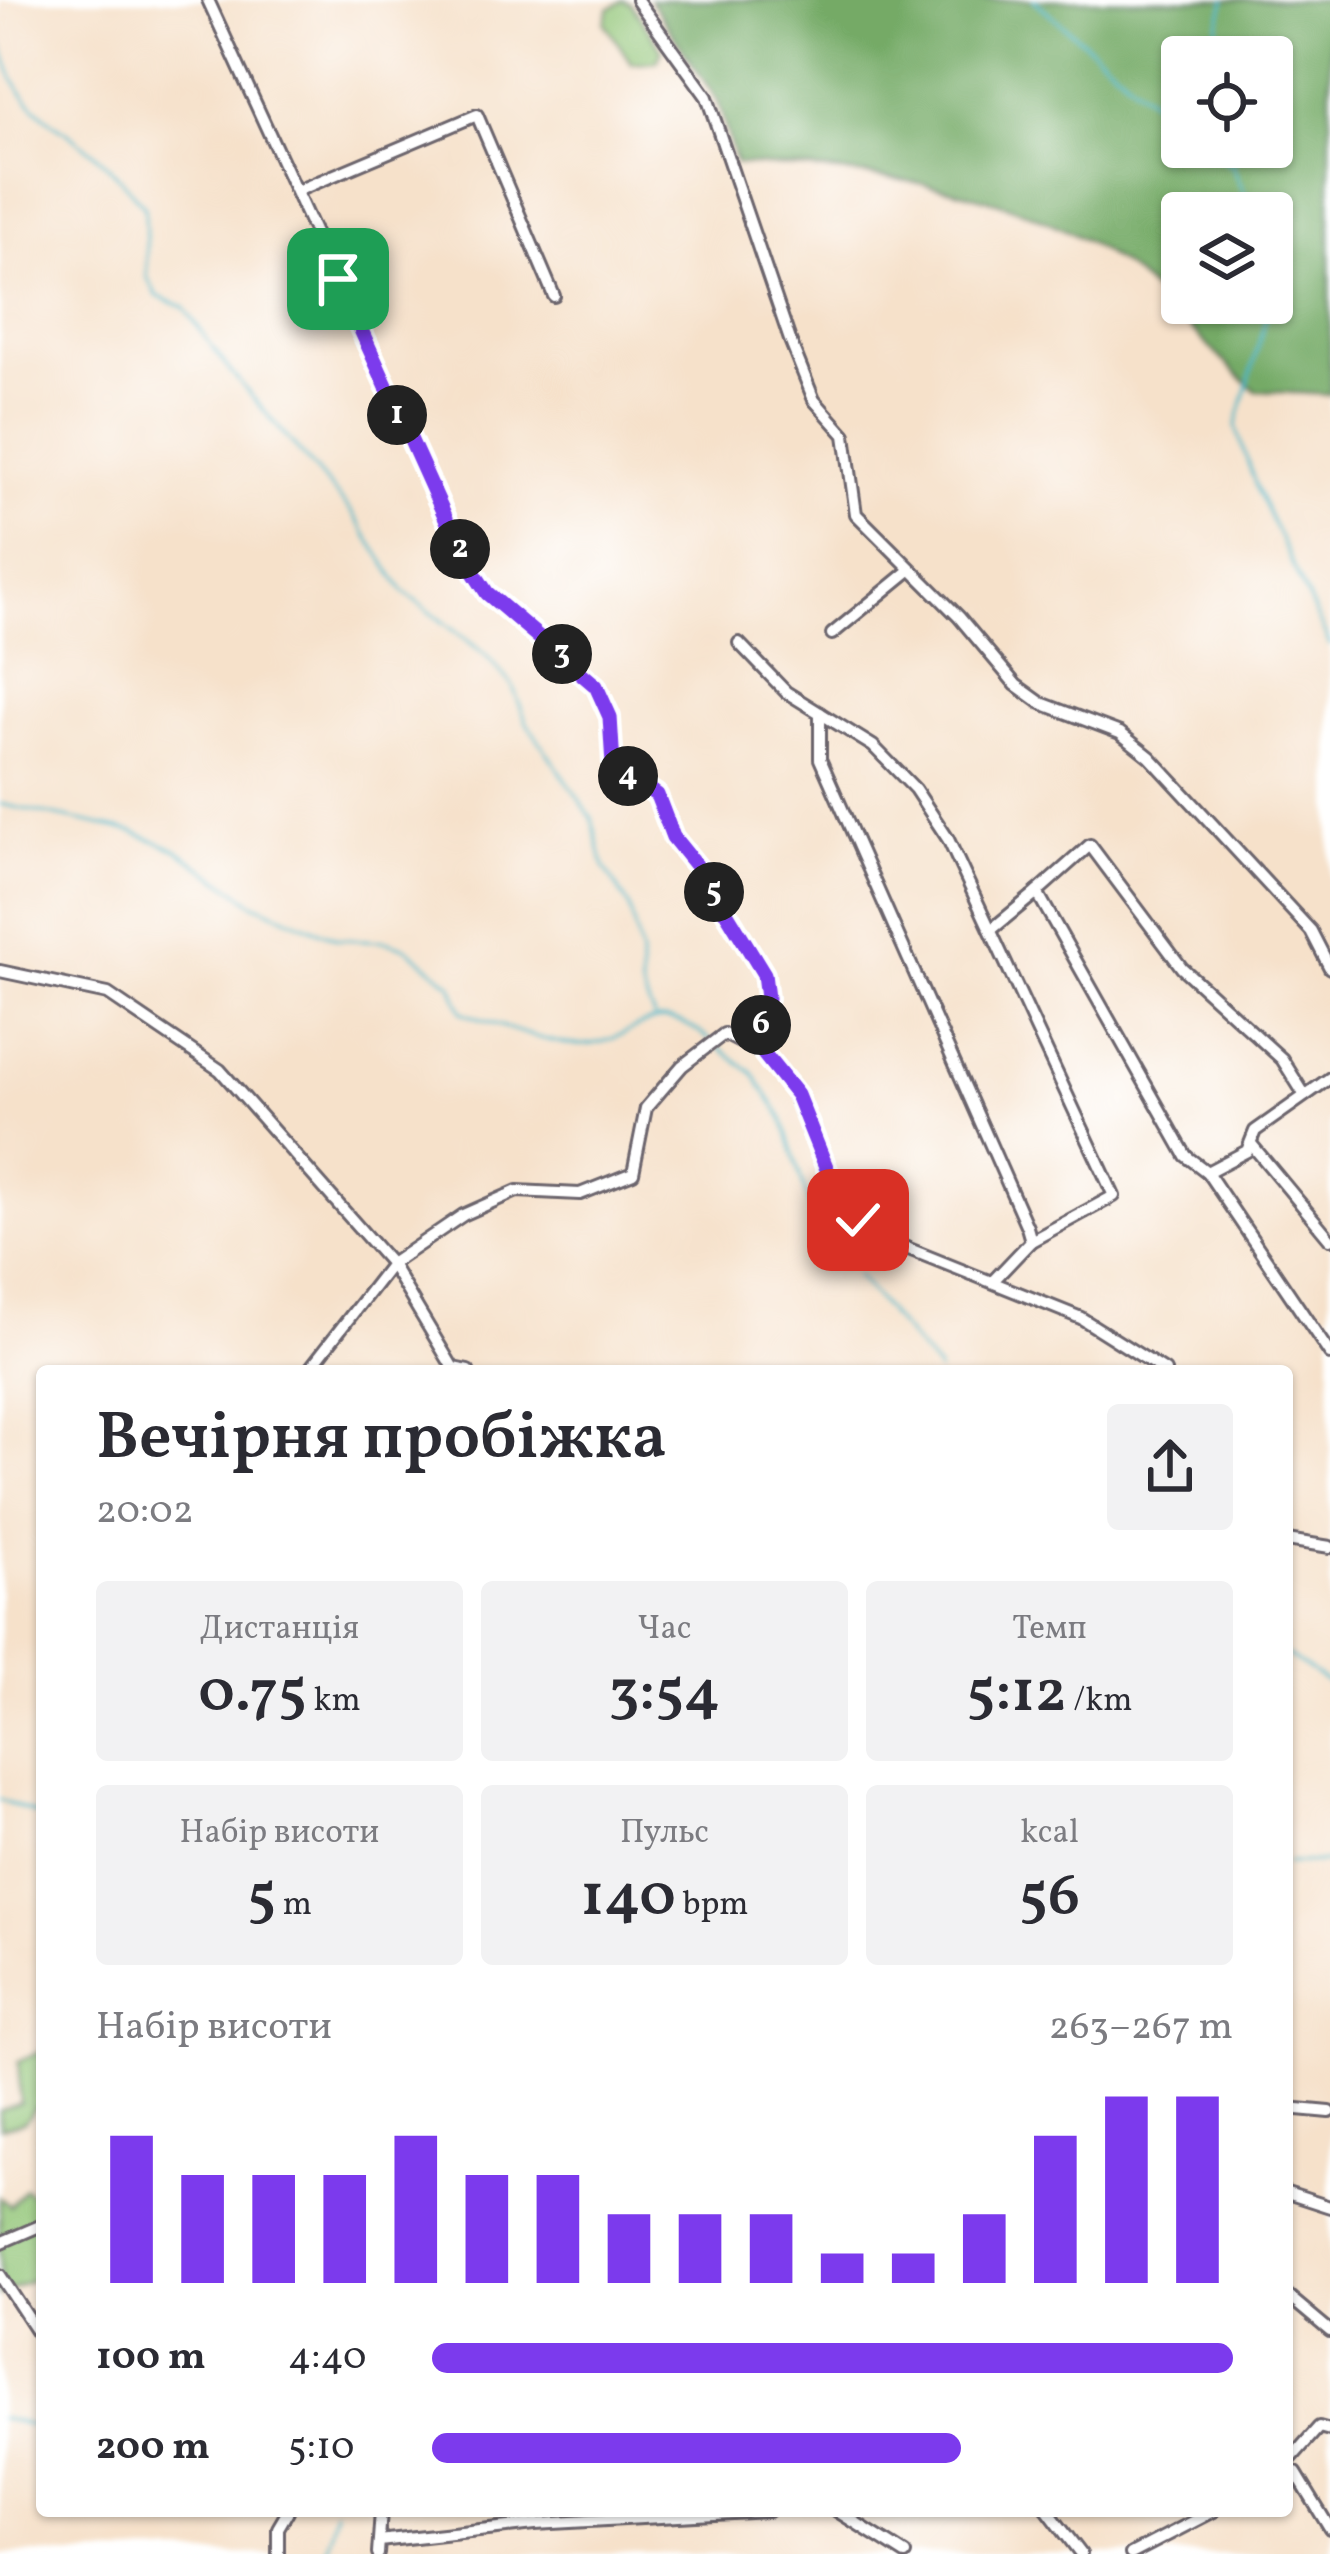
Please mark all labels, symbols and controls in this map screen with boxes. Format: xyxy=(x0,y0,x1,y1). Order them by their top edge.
map controls xyxy=(1161,36,1293,324)
button: locate xyxy=(1161,36,1293,168)
button: layers xyxy=(1161,192,1293,324)
pin xyxy=(287,228,389,330)
icon: arrive xyxy=(305,246,371,312)
pin: 1 xyxy=(367,385,427,445)
text: 1 xyxy=(390,392,404,438)
pin: 2 xyxy=(430,519,490,579)
text: 2 xyxy=(451,526,469,572)
pin: 3 xyxy=(532,624,592,684)
text: 3 xyxy=(554,631,570,677)
pin: 4 xyxy=(598,746,658,806)
text: 4 xyxy=(618,753,638,799)
pin: 5 xyxy=(684,862,744,922)
text: 5 xyxy=(706,869,722,915)
pin: 6 xyxy=(731,995,791,1055)
text: 6 xyxy=(752,1002,770,1048)
pin xyxy=(807,1169,909,1271)
icon: check xyxy=(825,1187,891,1253)
text: Вечірня пробіжка xyxy=(96,1394,667,1486)
button: share xyxy=(1107,1404,1233,1530)
text: 20:02 xyxy=(96,1485,194,1539)
text: Дистанція xyxy=(200,1607,359,1653)
text: Час xyxy=(637,1607,692,1653)
text: Темп xyxy=(1012,1607,1087,1653)
text: 0.75 xyxy=(198,1653,307,1736)
text: 3:54 xyxy=(609,1653,720,1736)
text: 5:12 xyxy=(967,1653,1067,1736)
text: km xyxy=(307,1679,361,1725)
text: /km xyxy=(1067,1679,1132,1725)
text: Набір висоти xyxy=(180,1811,379,1857)
text: Пульс xyxy=(620,1811,709,1857)
text: kcal xyxy=(1020,1811,1079,1857)
text: 5 xyxy=(247,1857,276,1940)
text: 140 xyxy=(580,1857,676,1940)
text: 56 xyxy=(1019,1857,1080,1940)
text: m xyxy=(276,1883,312,1929)
text: bpm xyxy=(676,1883,749,1929)
text: Набір висоти xyxy=(96,2001,332,2055)
text: 263–267 m xyxy=(1049,2001,1233,2055)
text: 100 m xyxy=(96,2331,206,2385)
text: 4:40 xyxy=(288,2331,366,2385)
text: 200 m xyxy=(96,2421,210,2475)
text: 5:10 xyxy=(288,2421,355,2475)

